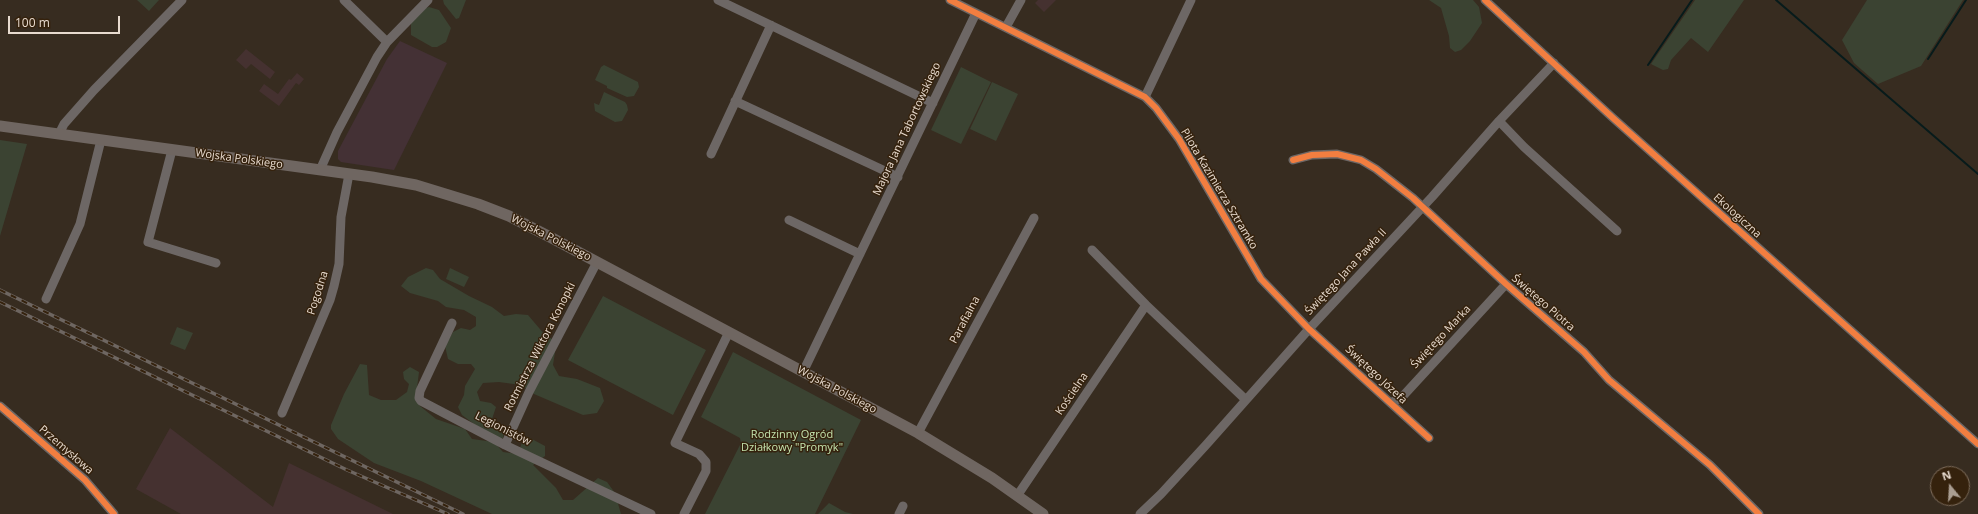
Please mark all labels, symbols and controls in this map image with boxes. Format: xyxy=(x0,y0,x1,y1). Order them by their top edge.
scale bar xyxy=(10,8,122,34)
text: 100 m xyxy=(15,14,50,31)
street label: Majora Jana Tabortowskiego xyxy=(870,60,944,198)
street label: Pilota Kazimierza Sztramko xyxy=(1178,126,1260,252)
street label: Wojska Polskiego xyxy=(194,146,284,172)
street label: Ekologiczna xyxy=(1710,191,1764,241)
street label: Wojska Polskiego xyxy=(509,212,593,264)
street label: Świętego Jana Pawła II xyxy=(1303,226,1389,318)
street label: Pogodna xyxy=(305,269,331,317)
street label: Świętego Piotra xyxy=(1509,272,1577,334)
street label: Rotmistrza Wiktora Konopki xyxy=(502,280,578,414)
street label: Parafialna xyxy=(947,294,983,346)
street label: Świętego Marka xyxy=(1408,303,1474,371)
street label: Świętego Józefa xyxy=(1342,343,1410,407)
street label: Wojska Polskiego xyxy=(795,363,879,417)
street label: Kościelna xyxy=(1053,370,1091,418)
street label: Legionistów xyxy=(473,409,533,449)
street label: Przemysłowa xyxy=(36,423,96,477)
park label: Rodzinny Ogród Działkowy "Promyk" xyxy=(741,428,843,454)
north arrow xyxy=(1930,466,1970,506)
text: N xyxy=(1940,467,1953,484)

